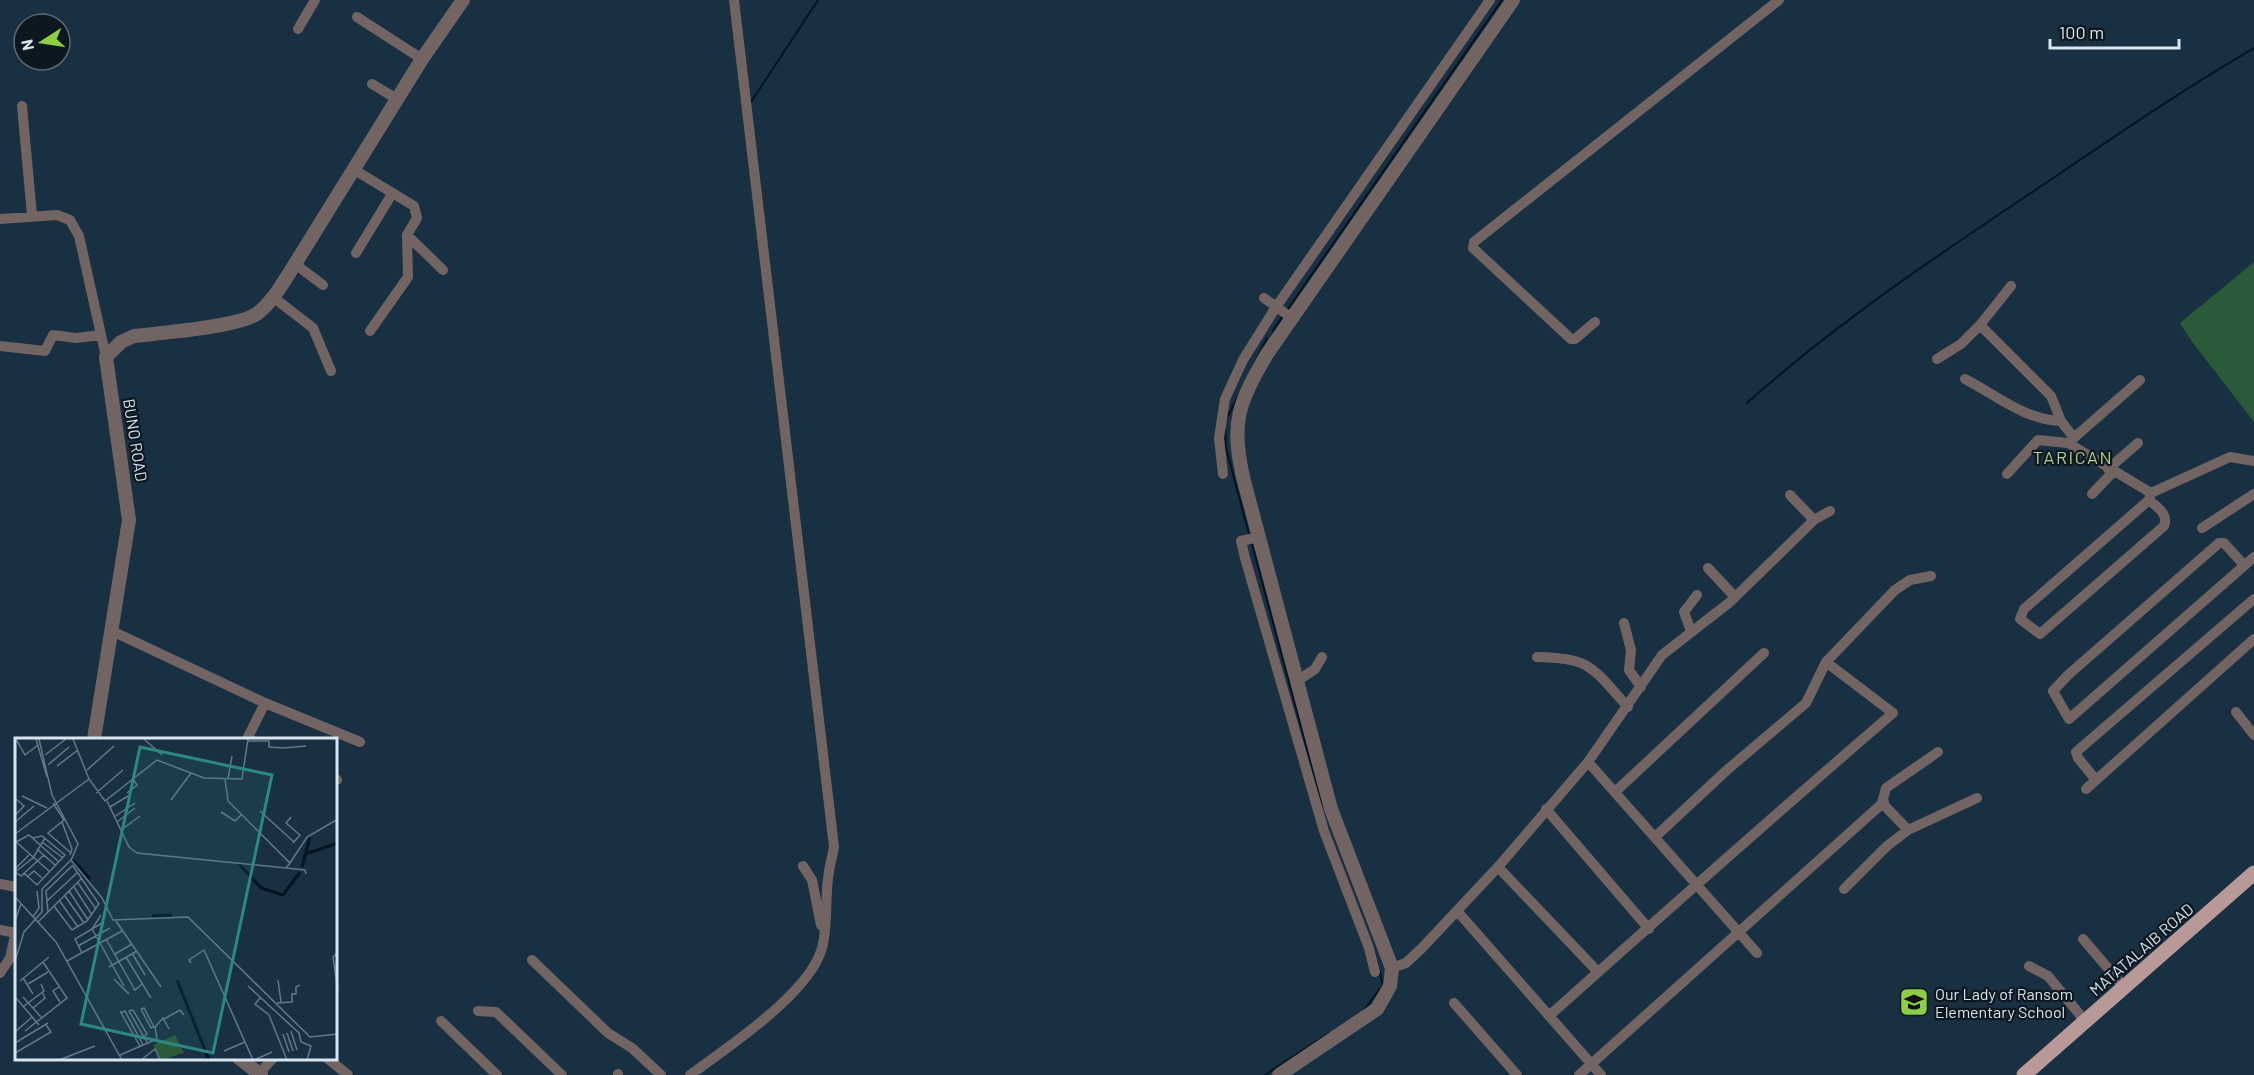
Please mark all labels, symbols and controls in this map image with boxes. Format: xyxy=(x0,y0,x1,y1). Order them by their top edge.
north arrow xyxy=(12,12,72,72)
scale bar xyxy=(2050,12,2179,50)
text: 100 m xyxy=(2059,21,2104,43)
text: N xyxy=(16,38,37,52)
street label: BUNO ROAD xyxy=(120,397,152,483)
district label: TARICAN xyxy=(2033,446,2113,468)
inset map xyxy=(15,738,338,1060)
street label: MATATALAIB ROAD xyxy=(2085,899,2197,999)
place label: Our Lady of Ransom Elementary School xyxy=(1935,984,2073,1021)
school or university icon: Our Lady of Ransom Elementary School xyxy=(1898,986,1930,1018)

